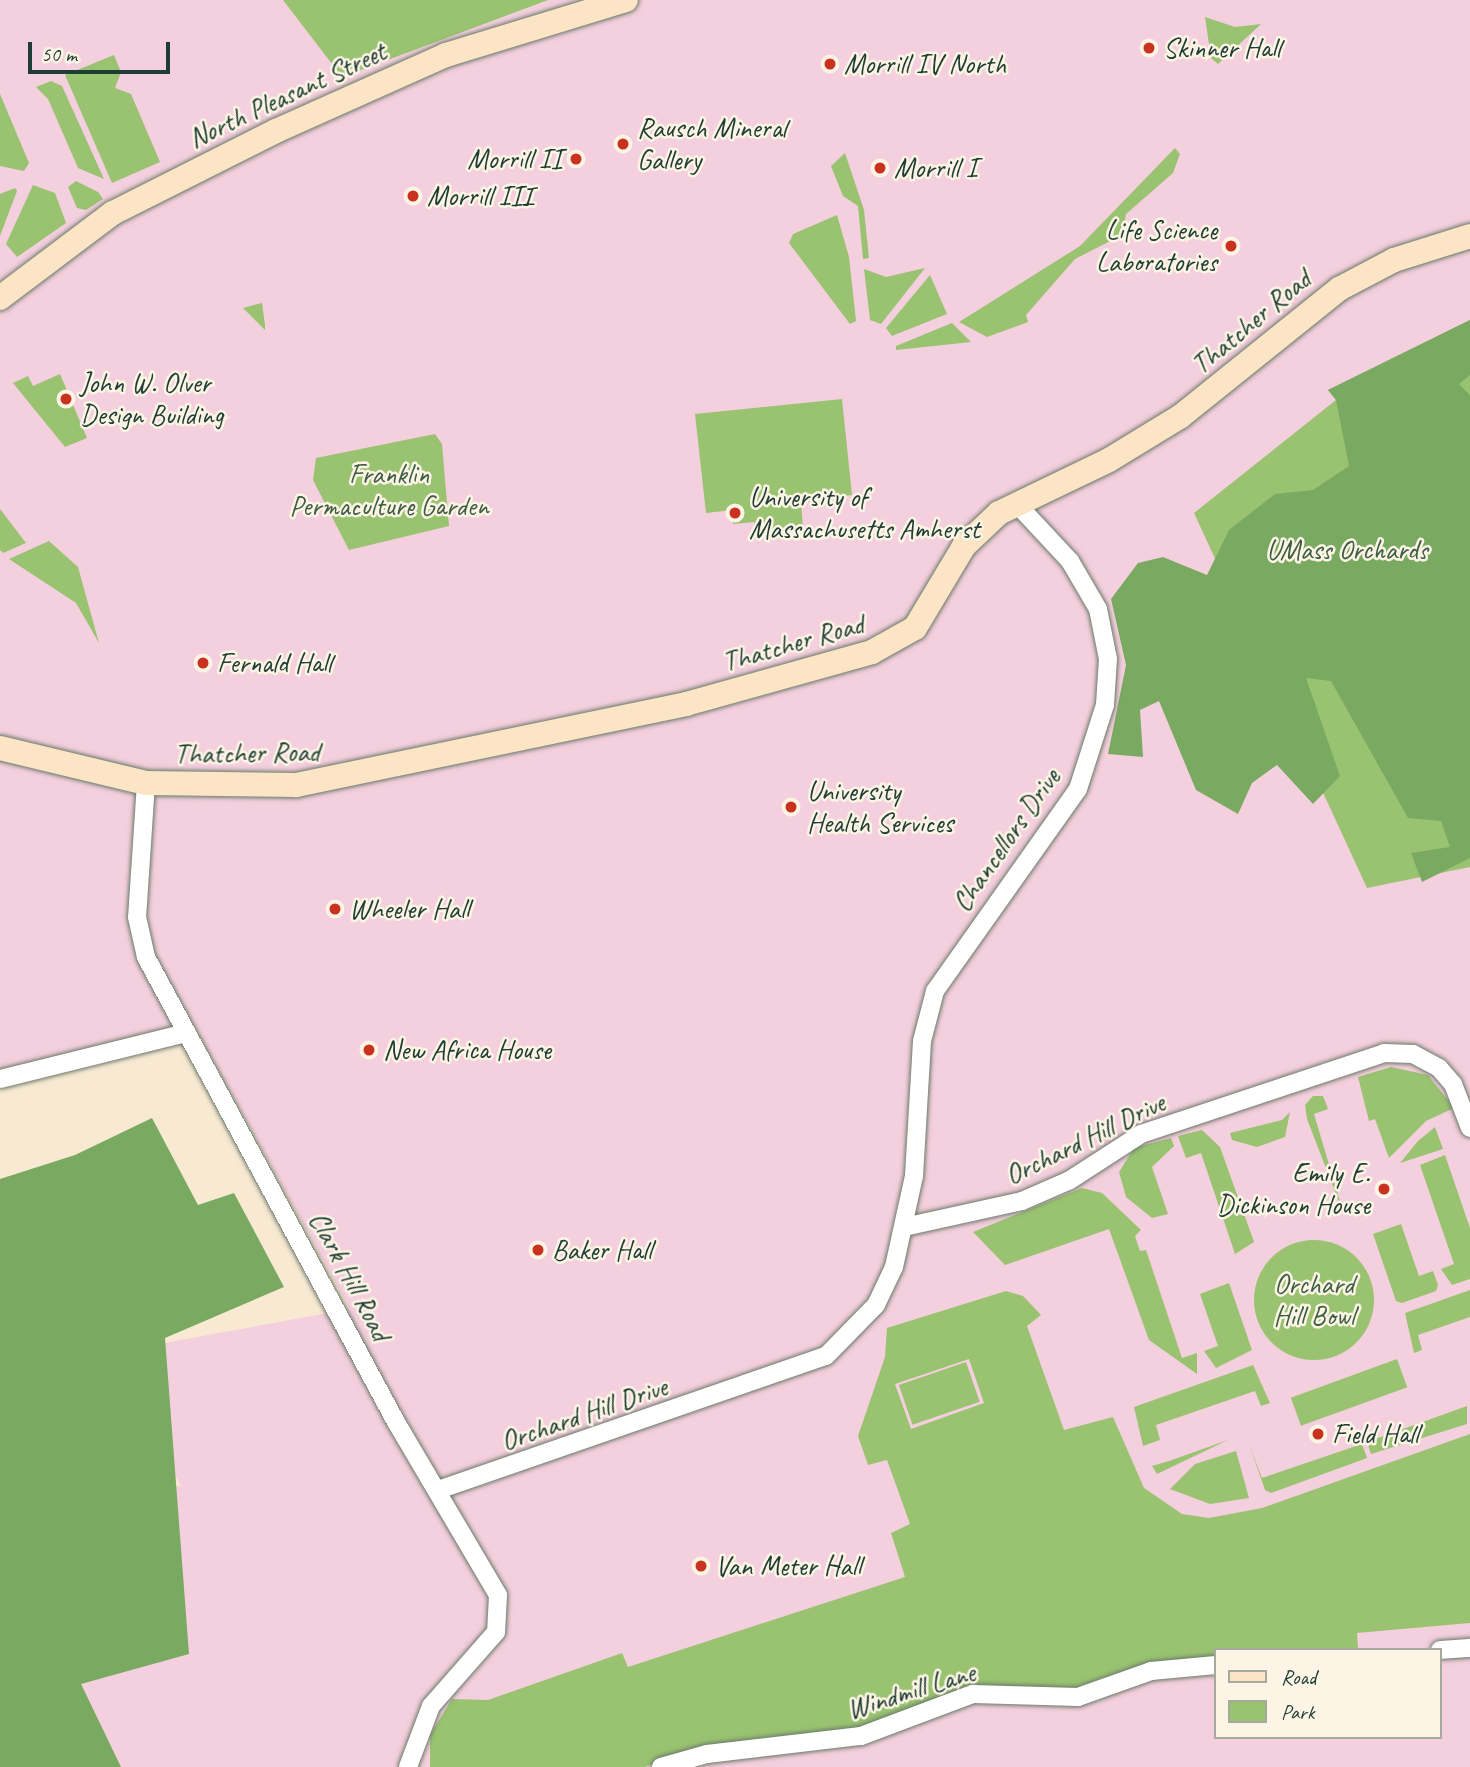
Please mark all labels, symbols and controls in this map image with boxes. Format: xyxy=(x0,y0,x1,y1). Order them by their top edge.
scale bar xyxy=(32,28,173,72)
place label: Skinner Hall xyxy=(1163,31,1281,65)
street label: North Pleasant Street xyxy=(183,34,391,156)
marker: Skinner Hall xyxy=(1141,40,1157,56)
text: 50 m xyxy=(41,41,77,67)
place label: Morrill IV North xyxy=(844,47,1007,81)
marker: Morrill IV North xyxy=(822,56,838,72)
place label: Rausch Mineral Gallery xyxy=(637,111,787,177)
marker: Rausch Mineral Gallery xyxy=(615,136,631,152)
place label: Morrill II xyxy=(467,142,562,176)
marker: Morrill II xyxy=(568,151,584,167)
place label: Morrill I xyxy=(894,151,977,185)
marker: Morrill I xyxy=(872,160,888,176)
place label: Morrill III xyxy=(427,179,533,213)
marker: Morrill III xyxy=(405,188,421,204)
place label: Life Science Laboratories xyxy=(1096,213,1217,279)
marker: Life Science Laboratories xyxy=(1223,238,1239,254)
street label: Thatcher Road xyxy=(1185,263,1317,381)
place label: John W. Olver Design Building xyxy=(80,366,223,432)
marker: John W. Olver Design Building xyxy=(58,391,74,407)
park label: Franklin Permaculture Garden xyxy=(289,457,489,523)
place label: University of Massachusetts Amherst xyxy=(749,480,979,546)
marker: University of Massachusetts Amherst xyxy=(727,505,743,521)
park label: UMass Orchards xyxy=(1266,533,1428,567)
street label: Thatcher Road xyxy=(719,607,867,679)
place label: Fernald Hall xyxy=(217,646,332,680)
marker: Fernald Hall xyxy=(195,655,211,671)
street label: Thatcher Road xyxy=(175,735,319,771)
street label: Chancellors Drive xyxy=(944,762,1068,918)
place label: University Health Services xyxy=(807,774,952,840)
marker: University Health Services xyxy=(781,797,801,817)
place label: Wheeler Hall xyxy=(349,892,469,926)
marker: Wheeler Hall xyxy=(327,901,343,917)
place label: New Africa House xyxy=(383,1033,551,1067)
marker: New Africa House xyxy=(361,1042,377,1058)
street label: Orchard Hill Drive xyxy=(999,1086,1171,1192)
place label: Emily E. Dickinson House xyxy=(1217,1156,1370,1222)
marker: Emily E. Dickinson House xyxy=(1376,1181,1392,1197)
street label: Clark Hill Road xyxy=(302,1206,398,1346)
place label: Baker Hall xyxy=(552,1233,652,1267)
marker: Baker Hall xyxy=(530,1242,546,1258)
park label: Orchard Hill Bowl xyxy=(1274,1267,1354,1333)
street label: Orchard Hill Drive xyxy=(496,1370,672,1458)
place label: Field Hall xyxy=(1332,1417,1419,1451)
marker: Field Hall xyxy=(1310,1426,1326,1442)
place label: Van Meter Hall xyxy=(715,1549,861,1583)
marker: Van Meter Hall xyxy=(693,1558,709,1574)
legend xyxy=(1214,1648,1442,1739)
street label: Windmill Lane xyxy=(843,1656,979,1726)
text: Road xyxy=(1281,1664,1316,1690)
text: Park xyxy=(1281,1699,1314,1725)

